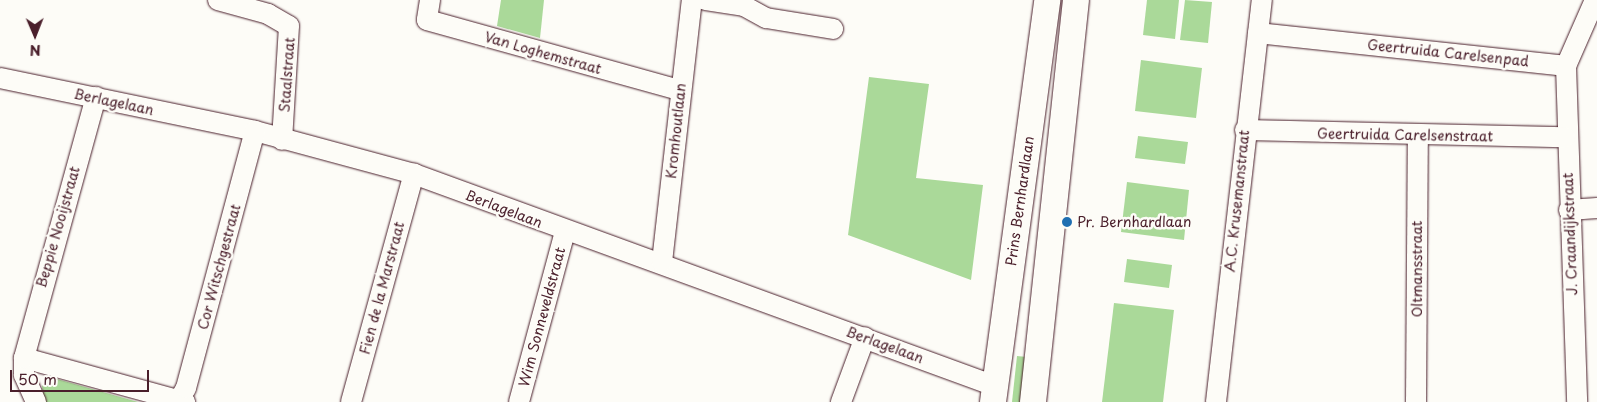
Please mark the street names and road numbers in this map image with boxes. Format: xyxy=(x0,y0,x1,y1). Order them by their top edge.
street label: Van Loghemstraat xyxy=(482,28,604,78)
street label: Geertruida Carelsenpad xyxy=(1366,36,1530,70)
street label: Staalstraat xyxy=(276,37,298,113)
street label: Kromhoutlaan xyxy=(663,82,689,180)
street label: Berlagelaan xyxy=(72,85,156,119)
street label: Geertruida Carelsenstraat xyxy=(1317,125,1493,145)
street label: A.C. Krusemanstraat xyxy=(1221,130,1253,272)
street label: Prins Bernhardlaan xyxy=(1003,135,1037,267)
street label: Beppie Nooijstraat xyxy=(33,164,83,290)
street label: J. Craandijkstraat xyxy=(1559,172,1581,296)
street label: Berlagelaan xyxy=(463,187,545,231)
street label: Cor Witschgestraat xyxy=(194,202,244,332)
street label: Fien de la Marstraat xyxy=(356,219,408,357)
street label: Oltmansstraat xyxy=(1409,221,1425,317)
street label: Wim Sonneveldstraat xyxy=(515,245,569,389)
street label: Berlagelaan xyxy=(844,323,926,367)

